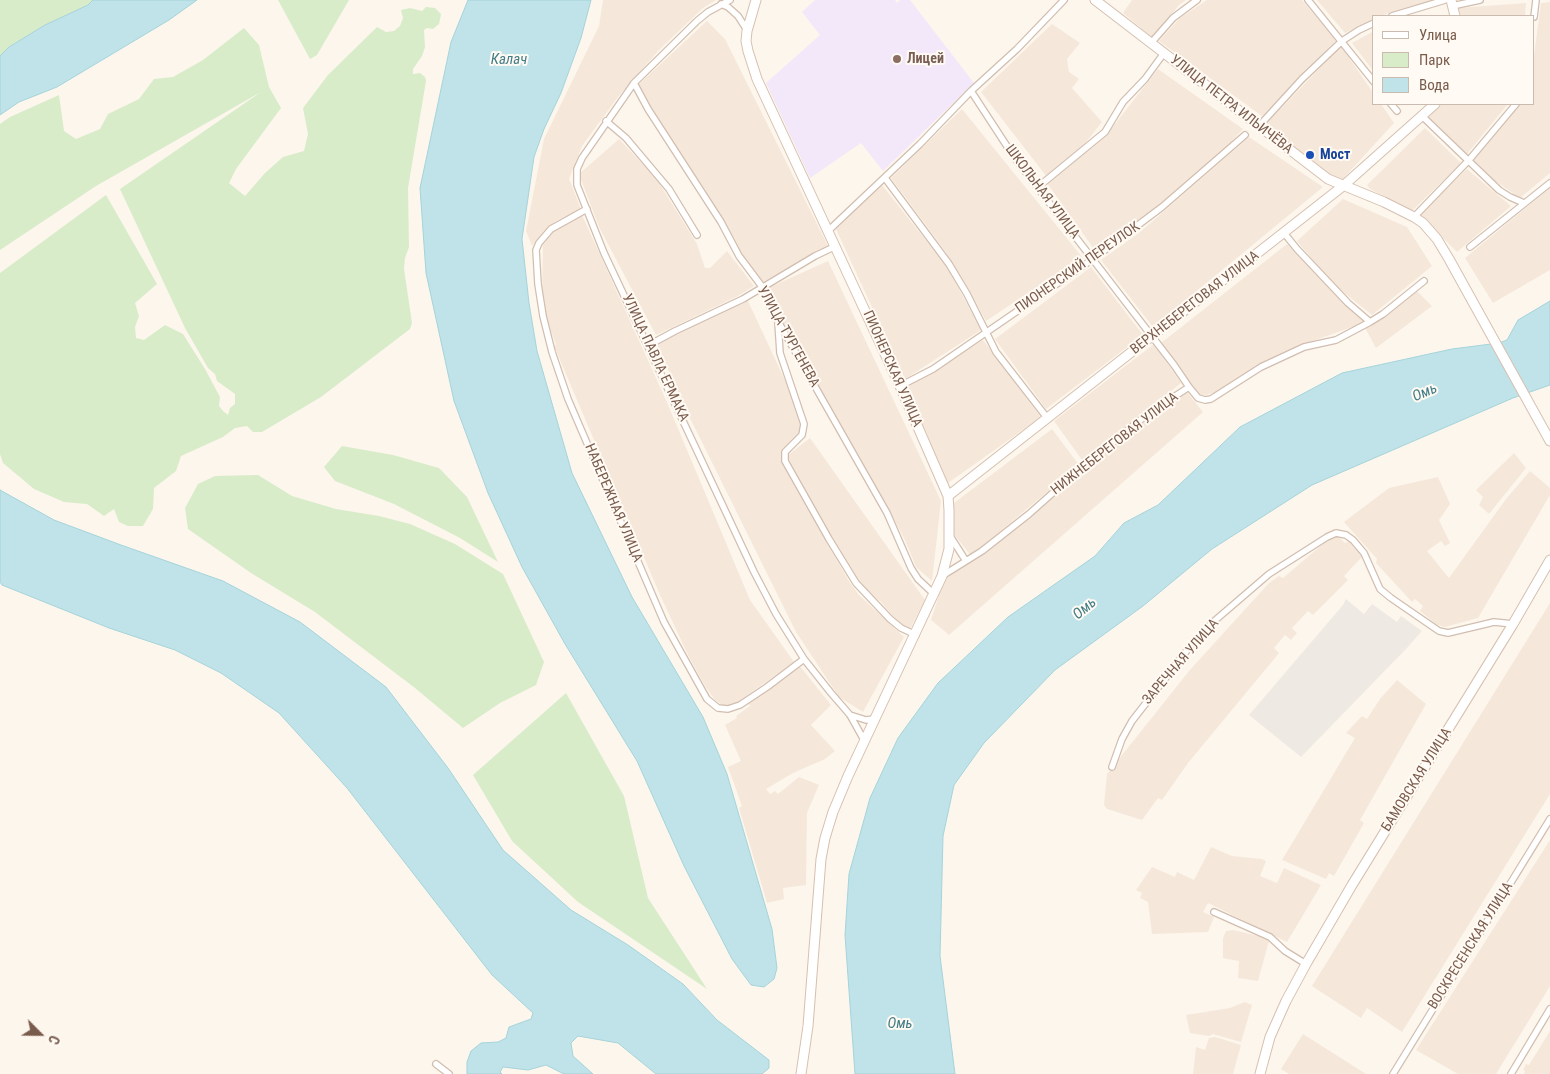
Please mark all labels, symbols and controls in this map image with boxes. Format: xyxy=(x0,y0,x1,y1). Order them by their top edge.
legend xyxy=(1372,15,1535,105)
text: Улица xyxy=(1419,26,1457,44)
water label: Калач xyxy=(491,51,527,69)
place label: Лицей xyxy=(907,51,944,67)
text: Парк xyxy=(1419,51,1450,69)
street label: УЛИЦА ПЕТРА ИЛЬИЧЁВА xyxy=(1166,52,1296,158)
marker: Лицей xyxy=(891,53,903,65)
text: Вода xyxy=(1419,76,1449,94)
street label: ШКОЛЬНАЯ УЛИЦА xyxy=(1001,142,1083,242)
place label: Мост xyxy=(1320,147,1350,163)
marker: Мост xyxy=(1304,149,1316,161)
street label: ПИОНЕРСКИЙ ПЕРЕУЛОК xyxy=(1013,219,1143,317)
street label: ВЕРХНЕБЕРЕГОВАЯ УЛИЦА xyxy=(1127,248,1263,358)
street label: УЛИЦА ТУРГЕНЕВА xyxy=(753,284,823,390)
street label: УЛИЦА ПАВЛА ЕРМАКА xyxy=(618,292,692,424)
street label: ПИОНЕРСКАЯ УЛИЦА xyxy=(859,308,925,430)
water label: Омь xyxy=(1410,380,1440,406)
street label: НИЖНЕБЕРЕГОВАЯ УЛИЦА xyxy=(1048,389,1182,499)
street label: НАБЕРЕЖНАЯ УЛИЦА xyxy=(580,441,646,565)
water label: Омь xyxy=(1070,594,1100,624)
street label: ЗАРЕЧНАЯ УЛИЦА xyxy=(1139,616,1223,708)
street label: БАМОВСКАЯ УЛИЦА xyxy=(1378,725,1456,835)
street label: ВОСКРЕСЕНСКАЯ УЛИЦА xyxy=(1425,879,1517,1013)
north arrow xyxy=(15,1009,65,1059)
water label: Омь xyxy=(887,1015,913,1033)
text: С xyxy=(45,1033,63,1047)

